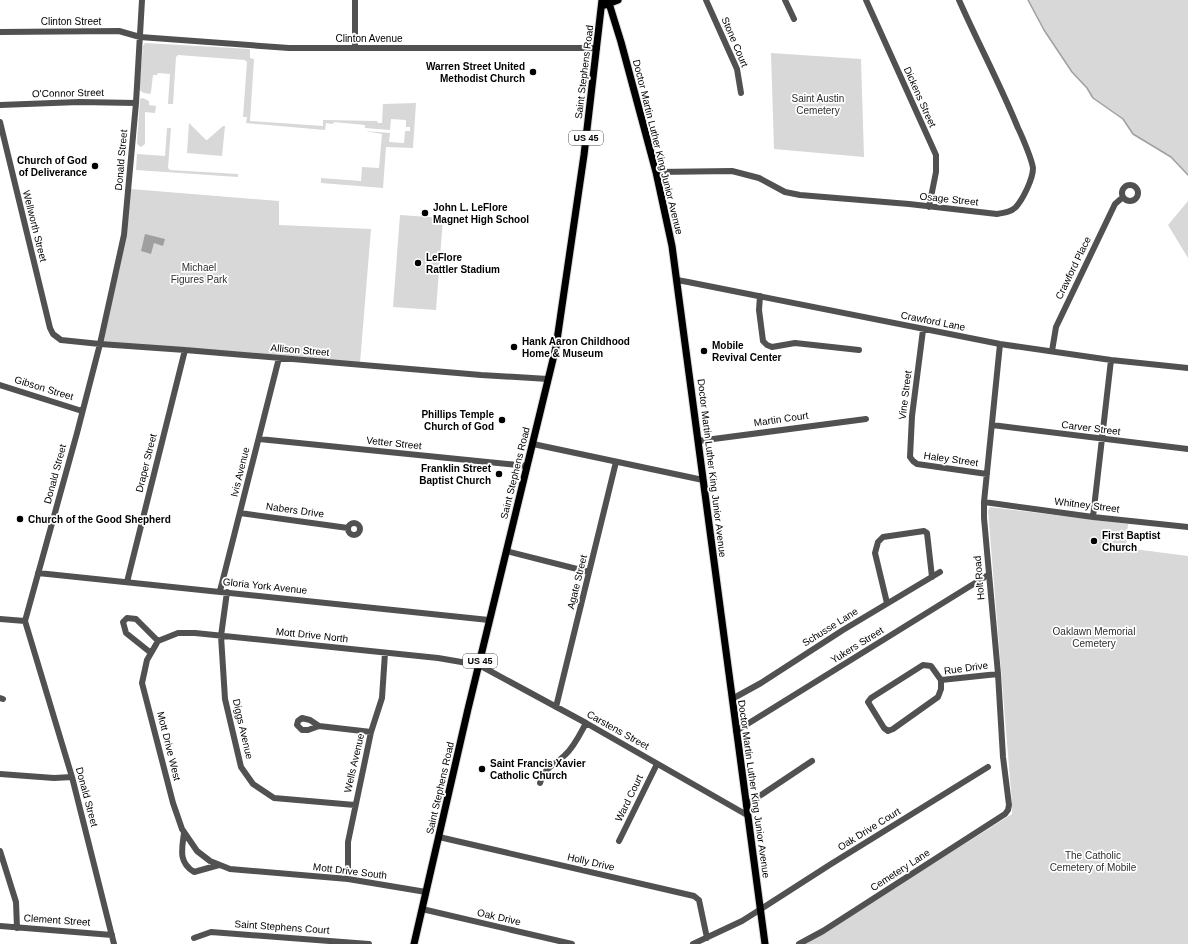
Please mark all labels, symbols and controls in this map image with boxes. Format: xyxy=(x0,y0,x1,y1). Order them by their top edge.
street label: Stone Court xyxy=(720,15,751,69)
street label: Clinton Street xyxy=(41,16,102,27)
street label: Saint Stephens Road xyxy=(573,24,595,120)
street label: Clinton Avenue xyxy=(335,33,403,44)
street label: Doctor Martin Luther King Junior Avenue xyxy=(631,58,685,236)
place label: Warren Street United Methodist Church xyxy=(426,61,525,84)
street label: Dickens Street xyxy=(902,65,938,129)
marker: Warren Street United Methodist Church xyxy=(528,67,538,77)
street label: O'Connor Street xyxy=(32,87,104,99)
park label: Saint Austin Cemetery xyxy=(792,93,844,116)
street label: Donald Street xyxy=(113,129,129,191)
road number: US 45 xyxy=(569,131,603,145)
place label: Church of God of Deliverance xyxy=(17,155,87,178)
marker: Church of God of Deliverance xyxy=(90,161,100,171)
street label: Wellworth Street xyxy=(21,189,49,263)
street label: Osage Street xyxy=(919,190,979,208)
place label: John L. LeFlore Magnet High School xyxy=(433,202,529,225)
marker: John L. LeFlore Magnet High School xyxy=(420,208,430,218)
street label: Crawford Place xyxy=(1053,234,1093,301)
place label: LeFlore Rattler Stadium xyxy=(426,252,500,275)
marker: LeFlore Rattler Stadium xyxy=(413,258,423,268)
park label: Michael Figures Park xyxy=(171,262,228,285)
street label: Crawford Lane xyxy=(900,309,967,333)
place label: Hank Aaron Childhood Home & Museum xyxy=(522,336,630,359)
place label: Mobile Revival Center xyxy=(712,340,782,363)
street label: Allison Street xyxy=(270,342,330,358)
marker: Hank Aaron Childhood Home & Museum xyxy=(509,342,519,352)
marker: Mobile Revival Center xyxy=(699,346,709,356)
street label: Vine Street xyxy=(897,370,913,420)
street label: Gibson Street xyxy=(13,374,75,402)
street label: Doctor Martin Luther King Junior Avenue xyxy=(696,378,728,558)
place label: Phillips Temple Church of God xyxy=(421,409,494,432)
street label: Martin Court xyxy=(753,410,809,428)
marker: Phillips Temple Church of God xyxy=(497,415,507,425)
street label: Carver Street xyxy=(1061,419,1121,437)
street label: Saint Stephens Road xyxy=(498,426,532,520)
street label: Draper Street xyxy=(133,432,159,493)
street label: Vetter Street xyxy=(366,435,422,451)
street label: Donald Street xyxy=(42,443,68,505)
street label: Ivis Avenue xyxy=(228,446,252,498)
street label: Haley Street xyxy=(923,450,979,468)
place label: Franklin Street Baptist Church xyxy=(419,463,492,486)
marker: Franklin Street Baptist Church xyxy=(494,469,504,479)
street label: Whitney Street xyxy=(1054,496,1120,514)
street label: Nabers Drive xyxy=(265,500,325,520)
marker: Church of the Good Shepherd xyxy=(15,514,25,524)
place label: Church of the Good Shepherd xyxy=(28,514,171,525)
place label: First Baptist Church xyxy=(1102,530,1161,553)
marker: First Baptist Church xyxy=(1089,536,1099,546)
street label: Agate Street xyxy=(565,553,589,610)
street label: Holt Road xyxy=(972,555,986,601)
street label: Gloria York Avenue xyxy=(222,576,308,596)
street label: Schusse Lane xyxy=(800,605,860,648)
street label: Yukers Street xyxy=(829,624,886,666)
street label: Mott Drive North xyxy=(275,626,349,644)
park label: Oaklawn Memorial Cemetery xyxy=(1053,626,1135,649)
road number: US 45 xyxy=(463,654,497,668)
street label: Rue Drive xyxy=(943,659,989,677)
street label: Diggs Avenue xyxy=(231,698,255,761)
street label: Doctor Martin Luther King Junior Avenue xyxy=(736,699,772,879)
street label: Carstens Street xyxy=(585,708,651,752)
street label: Mott Drive West xyxy=(155,710,183,782)
street label: Wells Avenue xyxy=(342,732,366,794)
street label: Saint Stephens Road xyxy=(424,741,456,835)
place label: Saint Francis Xavier Catholic Church xyxy=(490,758,586,781)
marker: Saint Francis Xavier Catholic Church xyxy=(477,764,487,774)
street label: Donald Street xyxy=(74,766,100,828)
street label: Ward Court xyxy=(613,773,645,823)
street label: Oak Drive Court xyxy=(836,805,902,853)
street label: Cemetery Lane xyxy=(868,847,932,893)
park label: The Catholic Cemetery of Mobile xyxy=(1050,850,1137,873)
street label: Holly Drive xyxy=(566,851,616,873)
street label: Mott Drive South xyxy=(312,861,388,881)
street label: Oak Drive xyxy=(476,907,522,927)
street label: Clement Street xyxy=(23,912,91,928)
street label: Saint Stephens Court xyxy=(234,918,330,936)

